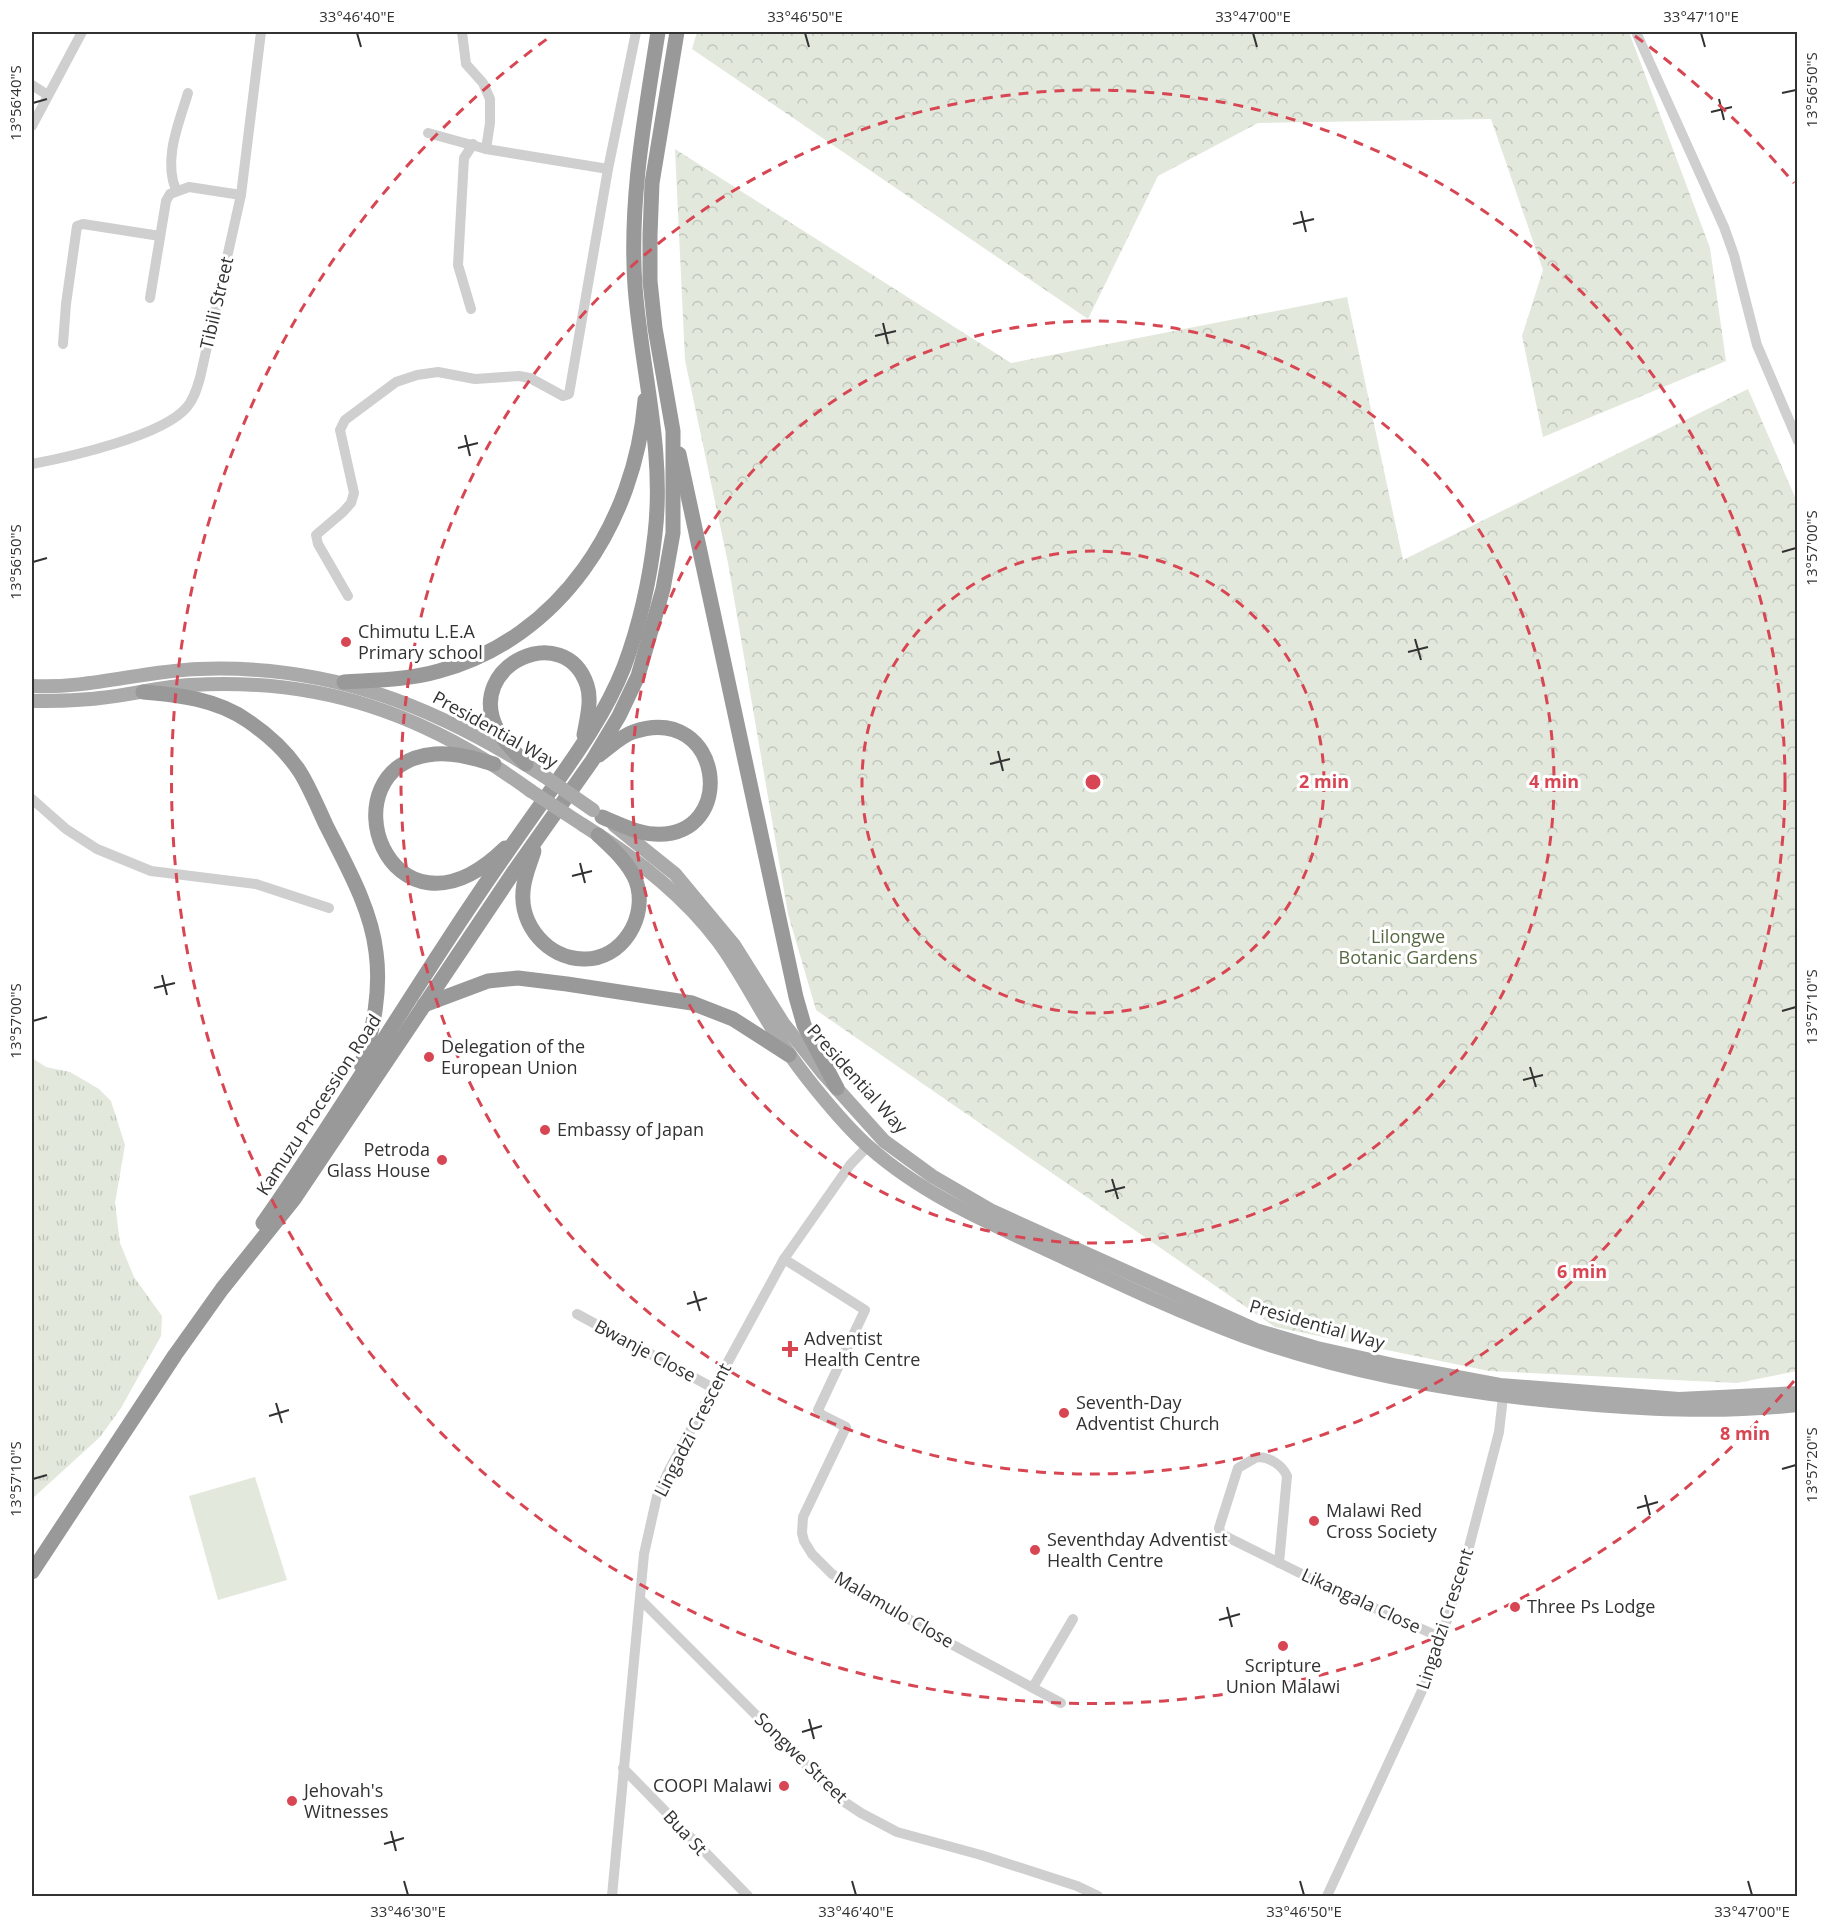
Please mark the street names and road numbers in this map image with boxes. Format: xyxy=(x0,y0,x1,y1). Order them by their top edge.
street label: Tibili Street xyxy=(194,254,238,351)
street label: Presidential Way xyxy=(429,685,563,774)
street label: Kamuzu Procession Road xyxy=(250,1009,386,1200)
street label: Presidential Way xyxy=(802,1019,914,1139)
street label: Presidential Way xyxy=(1247,1293,1389,1355)
street label: Bwanje Close xyxy=(591,1313,700,1387)
street label: Lingadzi Crescent xyxy=(648,1359,736,1500)
street label: Lingadzi Crescent xyxy=(1410,1545,1478,1692)
street label: Likangala Close xyxy=(1298,1562,1425,1638)
street label: Malamulo Close xyxy=(831,1565,958,1653)
street label: Songwe Street xyxy=(750,1707,853,1808)
street label: Bua St xyxy=(659,1805,713,1860)

